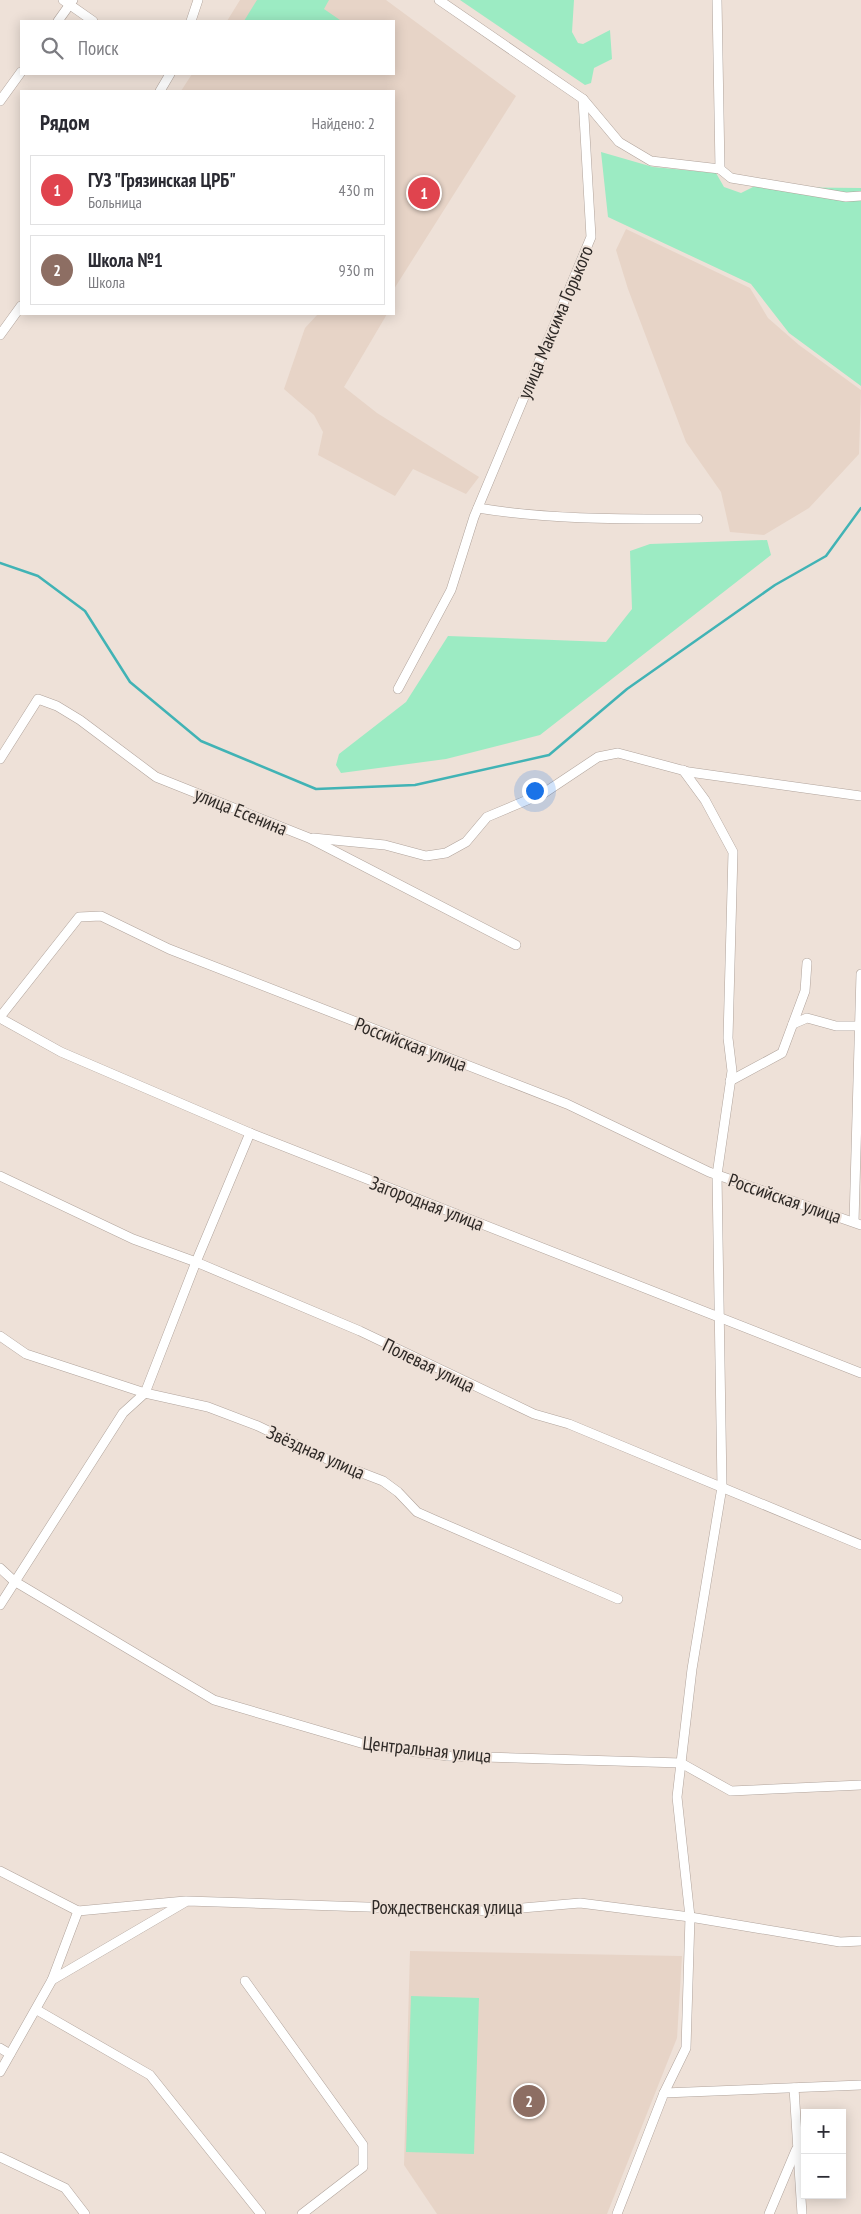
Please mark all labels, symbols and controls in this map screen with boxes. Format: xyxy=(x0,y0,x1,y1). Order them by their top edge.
search box xyxy=(20,20,395,75)
icon: search xyxy=(38,34,66,62)
text: Поиск xyxy=(78,36,119,60)
text: Рядом xyxy=(40,109,90,136)
text: Найдено: 2 xyxy=(312,113,375,133)
text: ГУЗ "Грязинская ЦРБ" xyxy=(88,168,236,192)
pin: 1 xyxy=(408,174,440,212)
text: 1 xyxy=(53,180,61,200)
text: 430 m xyxy=(339,180,374,200)
text: Больница xyxy=(88,192,142,212)
street label: улица Максима Горького xyxy=(512,242,598,402)
text: Школа №1 xyxy=(88,248,163,272)
text: 2 xyxy=(53,260,61,280)
text: 930 m xyxy=(339,260,374,280)
text: Школа xyxy=(88,272,125,292)
your location xyxy=(522,778,548,804)
street label: улица Есенина xyxy=(191,782,291,840)
street label: Российская улица xyxy=(352,1012,470,1076)
street label: Российская улица xyxy=(725,1167,845,1229)
street label: Загородная улица xyxy=(367,1170,487,1236)
street label: Полевая улица xyxy=(379,1332,479,1398)
street label: Звёздная улица xyxy=(263,1420,369,1484)
street label: Центральная улица xyxy=(362,1730,492,1768)
street label: Рождественская улица xyxy=(371,1895,523,1919)
pin: 2 xyxy=(513,2082,545,2120)
map controls xyxy=(801,2109,846,2199)
button: + xyxy=(801,2109,846,2154)
button: − xyxy=(801,2154,846,2199)

